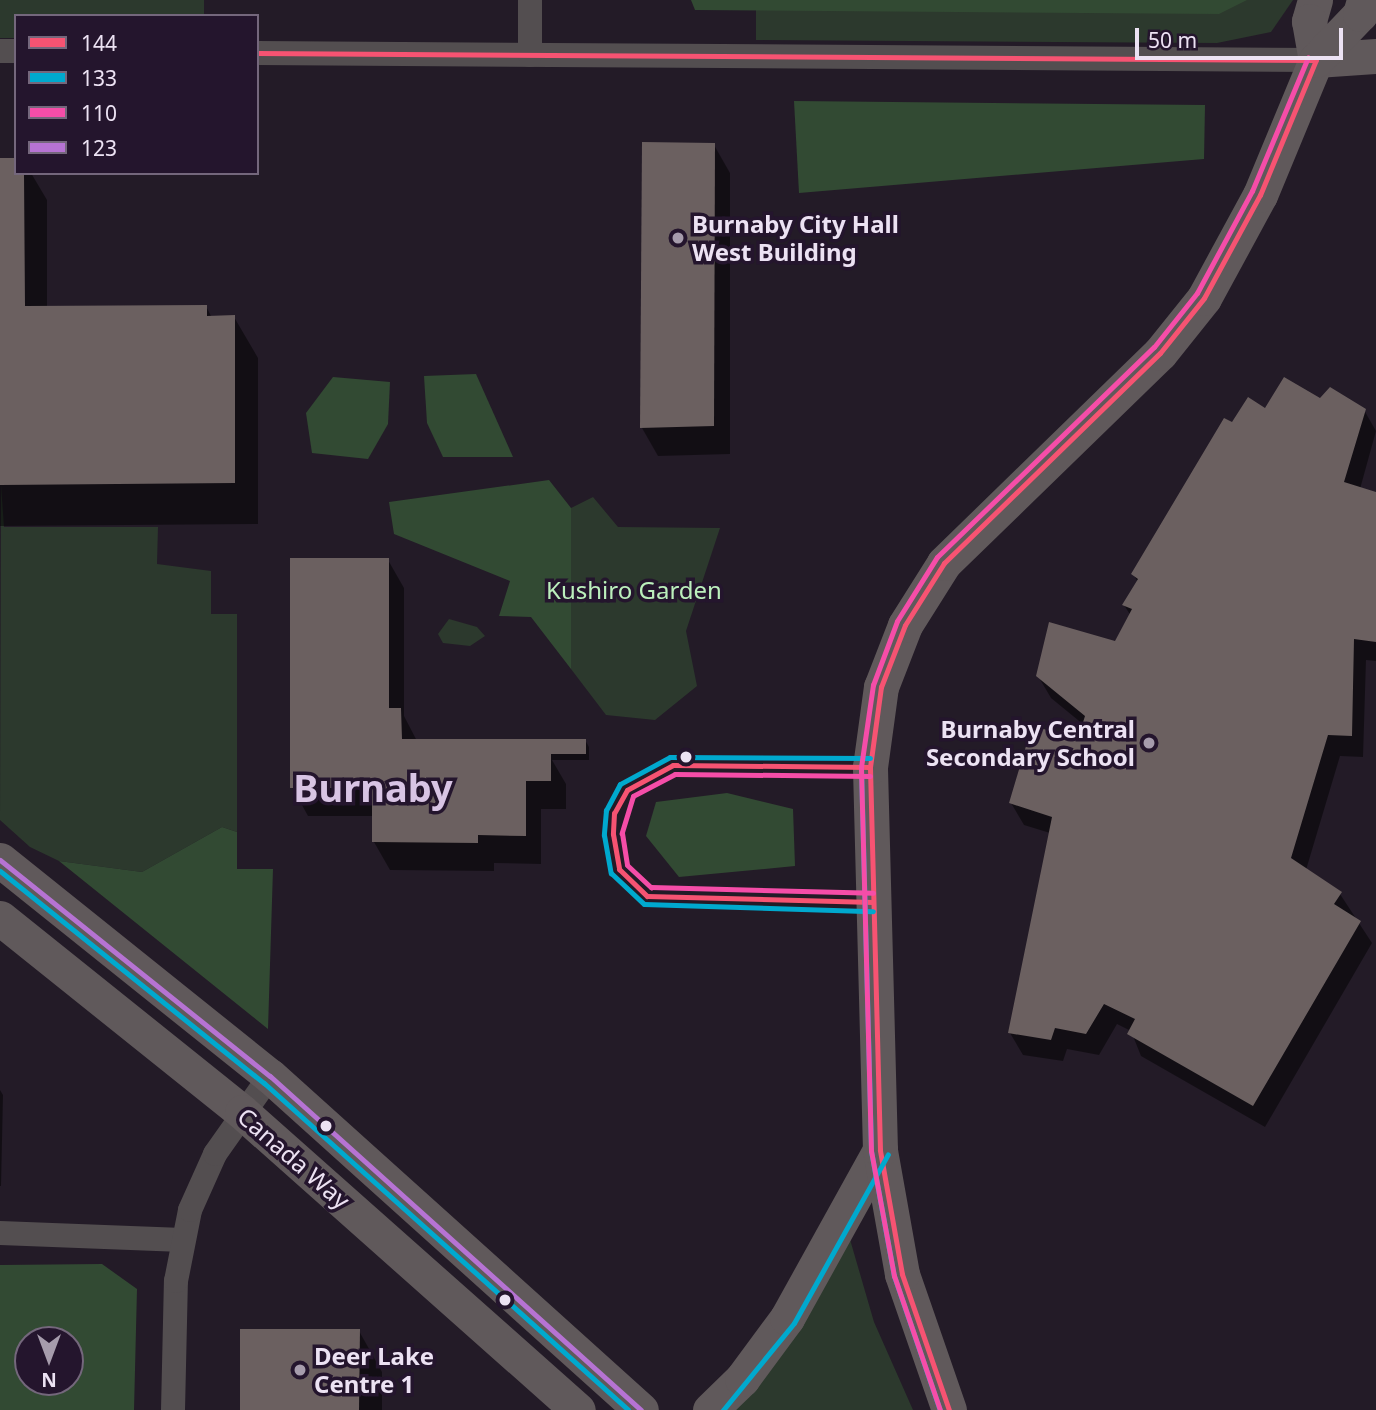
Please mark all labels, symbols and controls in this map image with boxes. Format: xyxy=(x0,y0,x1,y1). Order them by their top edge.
legend xyxy=(14,14,259,175)
scale bar xyxy=(1138,14,1346,58)
text: 50 m xyxy=(1148,26,1197,54)
text: 144 xyxy=(81,29,117,57)
text: 133 xyxy=(81,64,117,92)
text: 110 xyxy=(81,99,117,127)
text: 123 xyxy=(81,134,117,162)
place label: Burnaby City Hall West Building xyxy=(692,210,899,266)
marker: Burnaby City Hall West Building xyxy=(670,230,686,246)
park label: Kushiro Garden xyxy=(546,576,722,604)
place label: Burnaby Central Secondary School xyxy=(926,715,1135,771)
marker: Burnaby Central Secondary School xyxy=(1141,735,1157,751)
unlabelled marker xyxy=(679,750,693,764)
district label: Burnaby xyxy=(293,765,453,811)
street label: Canada Way xyxy=(232,1102,356,1214)
unlabelled marker xyxy=(319,1119,333,1133)
unlabelled marker xyxy=(498,1293,512,1307)
north arrow xyxy=(14,1326,84,1396)
place label: Deer Lake Centre 1 xyxy=(314,1342,434,1398)
marker: Deer Lake Centre 1 xyxy=(292,1362,308,1378)
text: N xyxy=(41,1367,57,1393)

